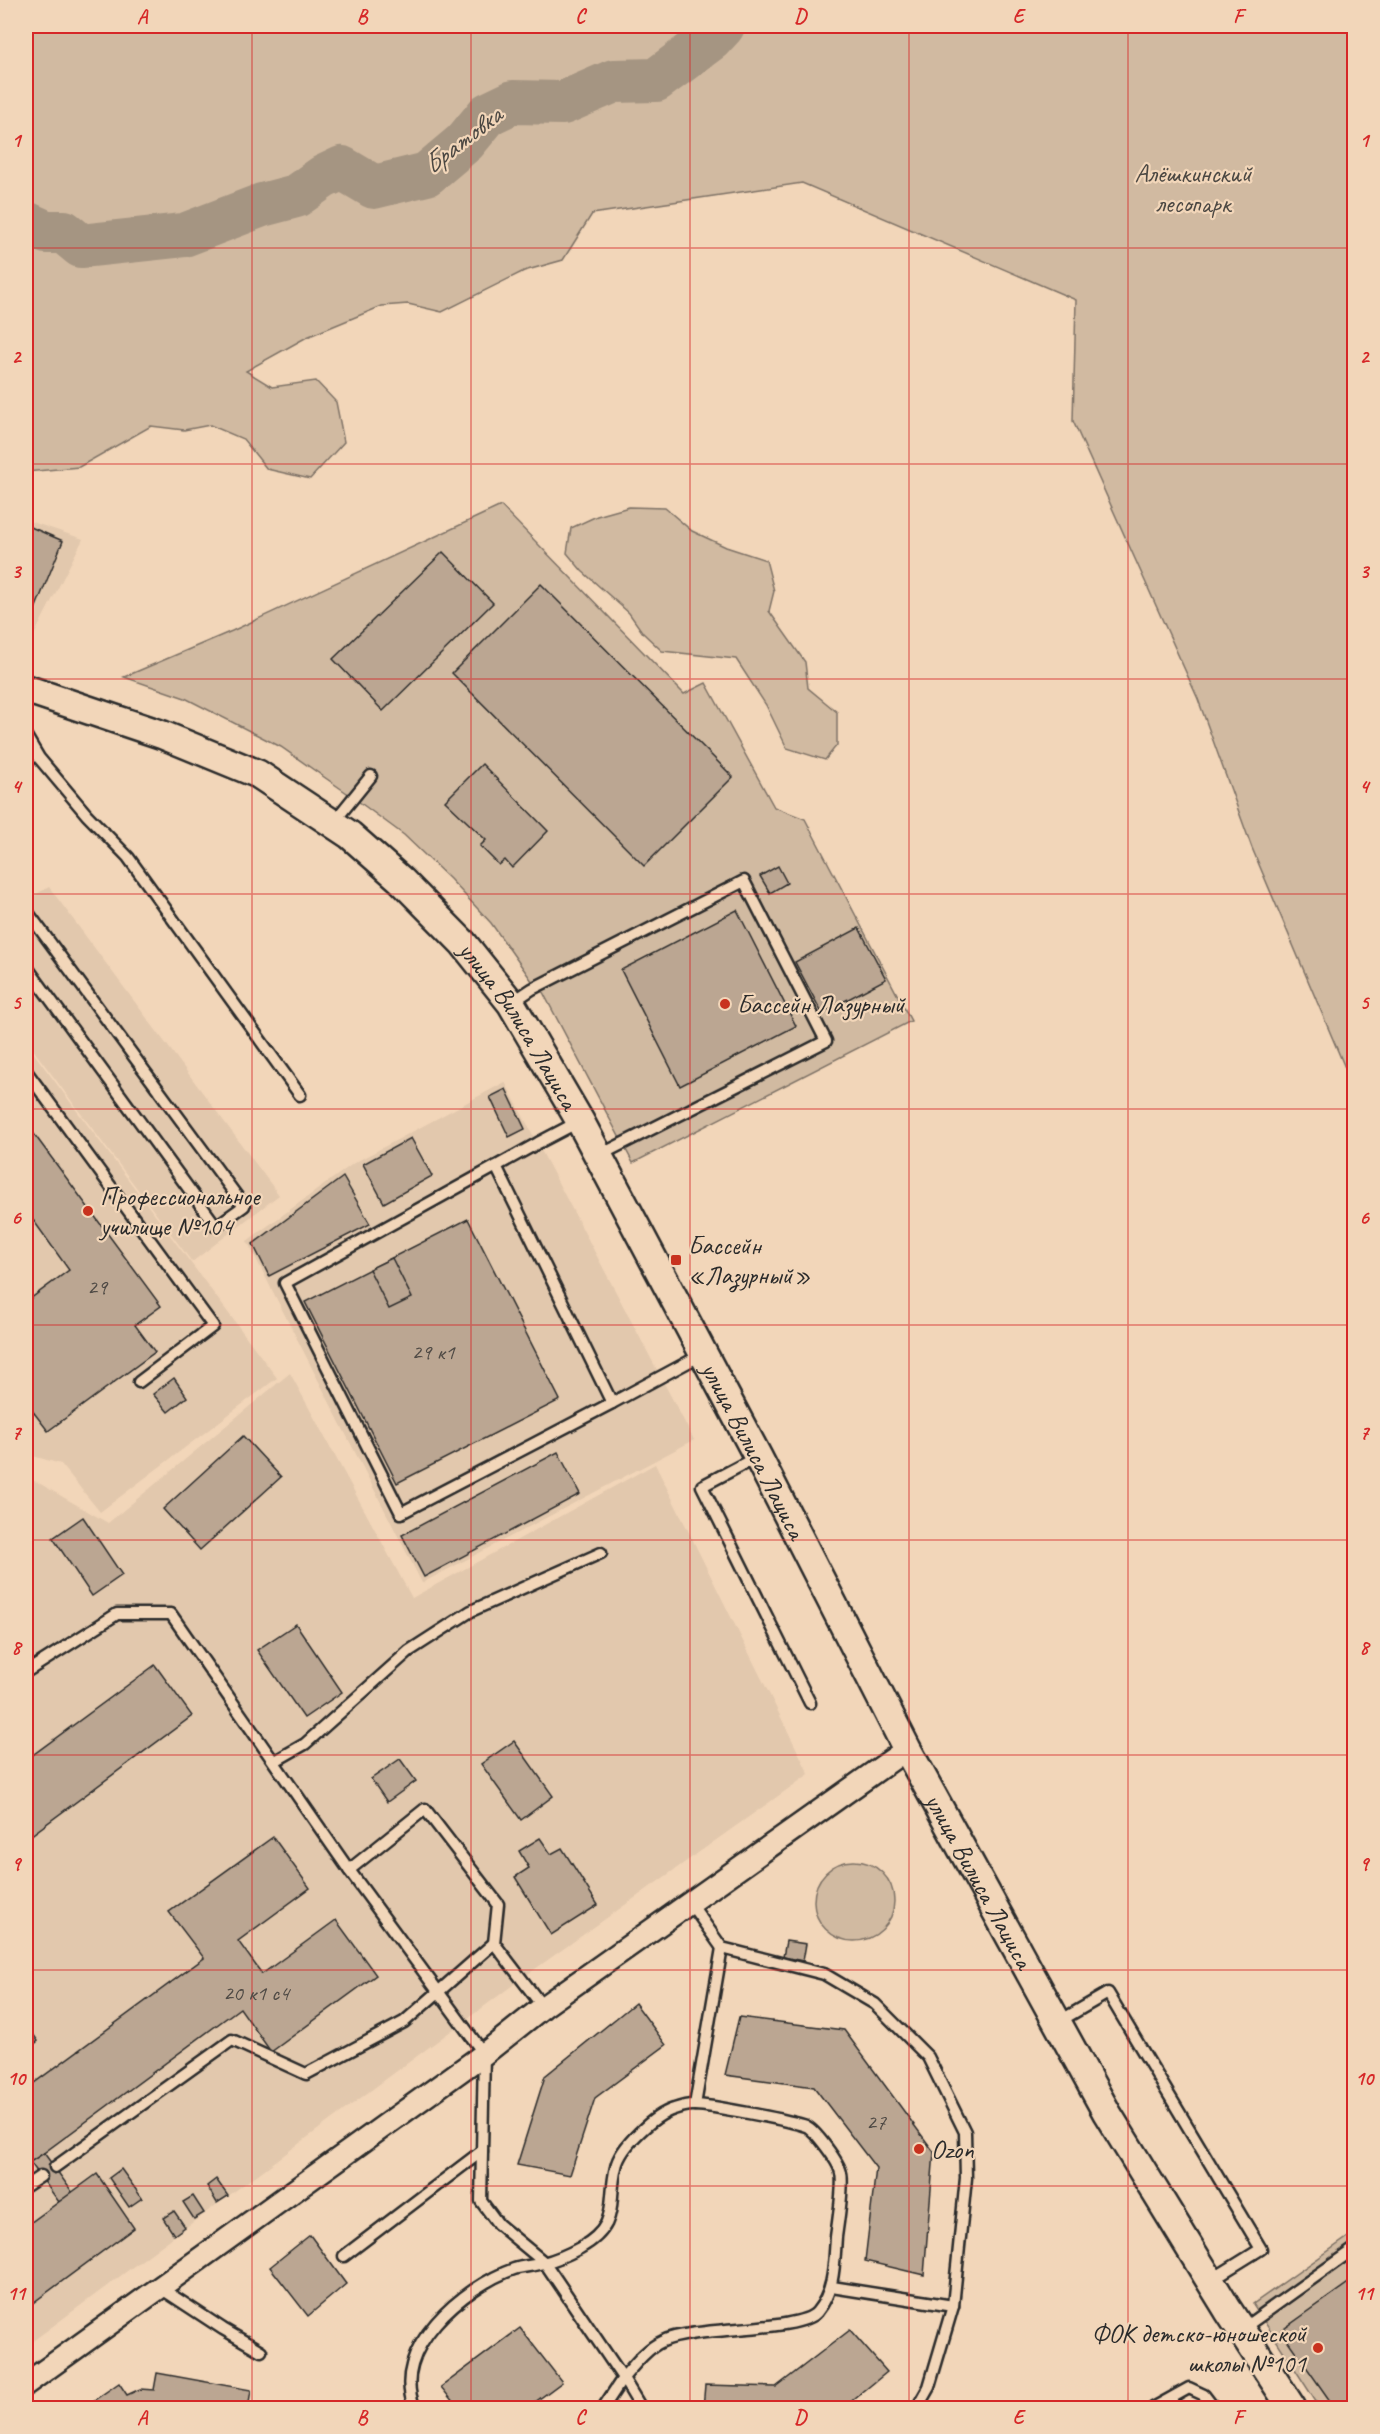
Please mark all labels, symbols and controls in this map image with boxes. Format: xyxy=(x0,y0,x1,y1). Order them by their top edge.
text: A xyxy=(137,4,149,29)
text: B xyxy=(357,4,369,29)
text: C xyxy=(575,4,587,29)
text: D xyxy=(794,4,808,29)
text: E xyxy=(1013,4,1027,29)
text: F xyxy=(1233,4,1247,29)
water label: Братовка xyxy=(416,97,511,181)
text: 1 xyxy=(12,128,23,153)
text: 1 xyxy=(1360,128,1371,153)
park label: Алёшкинский лесопарк xyxy=(1134,157,1254,220)
text: 2 xyxy=(12,344,23,369)
text: 2 xyxy=(1360,344,1371,369)
text: 3 xyxy=(12,559,23,584)
text: 3 xyxy=(1360,559,1371,584)
text: 4 xyxy=(12,774,24,799)
text: 4 xyxy=(1360,774,1372,799)
street label: улица Вилиса Лациса xyxy=(450,933,587,1118)
place label: Бассейн Лазурный xyxy=(737,988,907,1021)
text: 5 xyxy=(12,990,23,1015)
text: 5 xyxy=(1360,990,1371,1015)
marker: Бассейн Лазурный xyxy=(718,997,732,1011)
place label: Профессиональное училище №104 xyxy=(98,1180,262,1243)
marker: Профессиональное училище №104 xyxy=(81,1204,95,1218)
text: 6 xyxy=(11,1205,22,1230)
text: 6 xyxy=(1359,1205,1370,1230)
place label: Бассейн «Лазурный» xyxy=(688,1229,811,1293)
marker: Бассейн «Лазурный» xyxy=(669,1253,683,1267)
house number: 29 xyxy=(87,1273,109,1301)
house number: 29 к1 xyxy=(411,1338,456,1366)
street label: улица Вилиса Лациса xyxy=(693,1355,814,1547)
text: 7 xyxy=(12,1420,23,1445)
text: 7 xyxy=(1360,1420,1371,1445)
text: 8 xyxy=(12,1635,24,1660)
text: 8 xyxy=(1360,1635,1372,1660)
street label: улица Вилиса Лациса xyxy=(917,1786,1042,1977)
text: 9 xyxy=(12,1851,23,1876)
text: 9 xyxy=(1360,1851,1371,1876)
house number: 20 к1 с4 xyxy=(223,1979,291,2007)
text: 10 xyxy=(7,2066,27,2091)
text: 10 xyxy=(1355,2066,1375,2091)
house number: 27 xyxy=(866,2108,887,2136)
place label: Ozon xyxy=(931,2133,974,2166)
marker: Ozon xyxy=(912,2142,926,2156)
text: 11 xyxy=(7,2281,27,2306)
text: 11 xyxy=(1355,2281,1375,2306)
place label: ФОК детско-юношеской школы №101 xyxy=(1091,2317,1308,2380)
marker: ФОК детско-юношеской школы №101 xyxy=(1311,2341,1325,2355)
text: A xyxy=(137,2405,149,2430)
text: B xyxy=(357,2405,369,2430)
text: C xyxy=(575,2405,587,2430)
text: D xyxy=(794,2405,808,2430)
text: E xyxy=(1013,2405,1027,2430)
text: F xyxy=(1233,2405,1247,2430)

